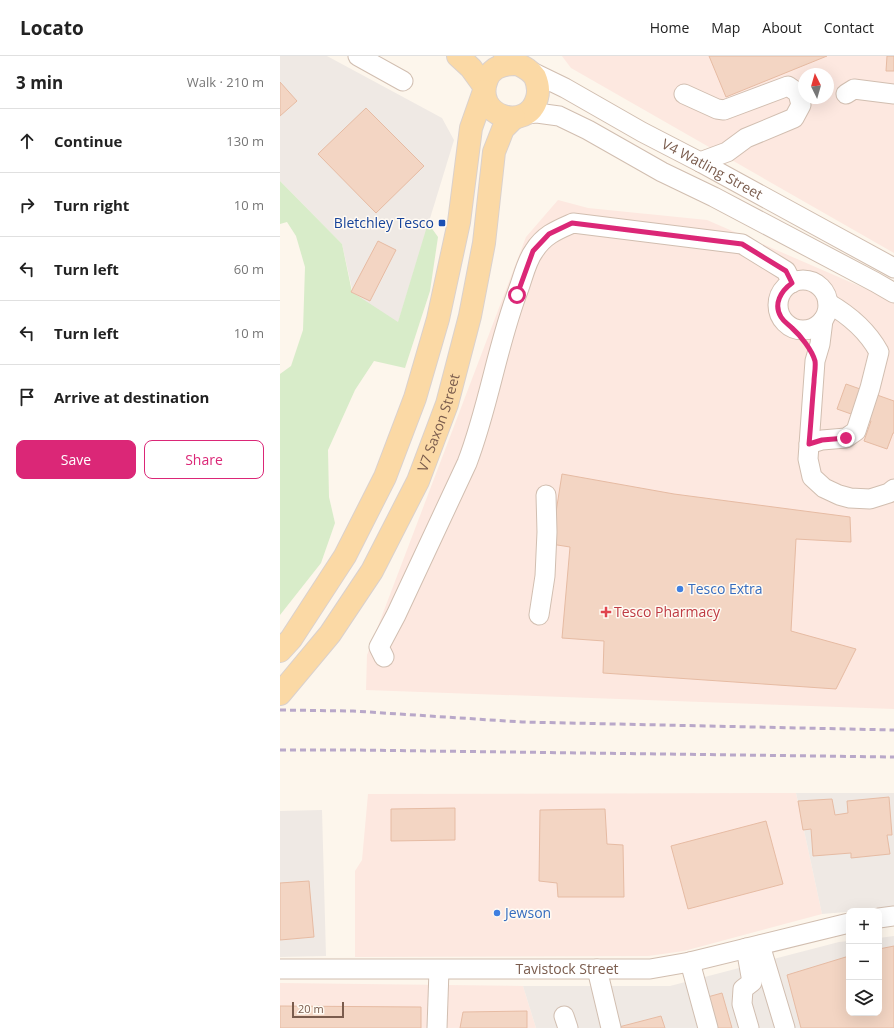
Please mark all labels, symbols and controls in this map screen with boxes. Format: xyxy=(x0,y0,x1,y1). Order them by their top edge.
text: Locato xyxy=(20,15,84,41)
text: Home xyxy=(650,18,689,37)
text: Map xyxy=(711,18,740,37)
text: About xyxy=(762,18,802,37)
text: Contact xyxy=(824,18,874,37)
north arrow xyxy=(798,68,834,104)
text: 3 min xyxy=(16,71,63,94)
text: Walk · 210 m xyxy=(187,73,264,91)
icon: ahead xyxy=(16,130,38,152)
text: Continue xyxy=(54,131,122,151)
text: 130 m xyxy=(226,132,264,150)
street label: V4 Watling Street xyxy=(659,134,766,203)
icon: right xyxy=(16,194,38,216)
text: Turn right xyxy=(54,195,129,215)
text: 10 m xyxy=(234,196,264,214)
place label: Bletchley Tesco xyxy=(334,213,434,232)
marker: Bletchley Tesco xyxy=(437,218,447,228)
icon: left xyxy=(16,258,38,280)
text: Turn left xyxy=(54,259,119,279)
text: 60 m xyxy=(234,260,264,278)
route start xyxy=(508,286,526,304)
icon: left xyxy=(16,322,38,344)
text: Turn left xyxy=(54,323,119,343)
text: 10 m xyxy=(234,324,264,342)
street label: V7 Saxon Street xyxy=(412,371,464,474)
icon: arrive xyxy=(16,386,38,408)
text: Arrive at destination xyxy=(54,387,209,407)
route end xyxy=(837,429,855,447)
button: Save xyxy=(16,440,136,479)
button: Share xyxy=(144,440,264,479)
place label: Tesco Extra xyxy=(688,579,763,598)
marker: Tesco Extra xyxy=(675,584,685,594)
place label: Tesco Pharmacy xyxy=(614,602,721,621)
marker: Tesco Pharmacy xyxy=(601,607,611,617)
place label: Jewson xyxy=(503,903,551,922)
marker: Jewson xyxy=(492,908,502,918)
map controls xyxy=(846,908,882,1016)
button: + xyxy=(846,908,882,944)
button: − xyxy=(846,944,882,980)
street label: Tavistock Street xyxy=(515,959,619,978)
button: layers xyxy=(846,980,882,1016)
scale bar xyxy=(292,1000,344,1019)
text: 20 m xyxy=(298,1001,324,1016)

